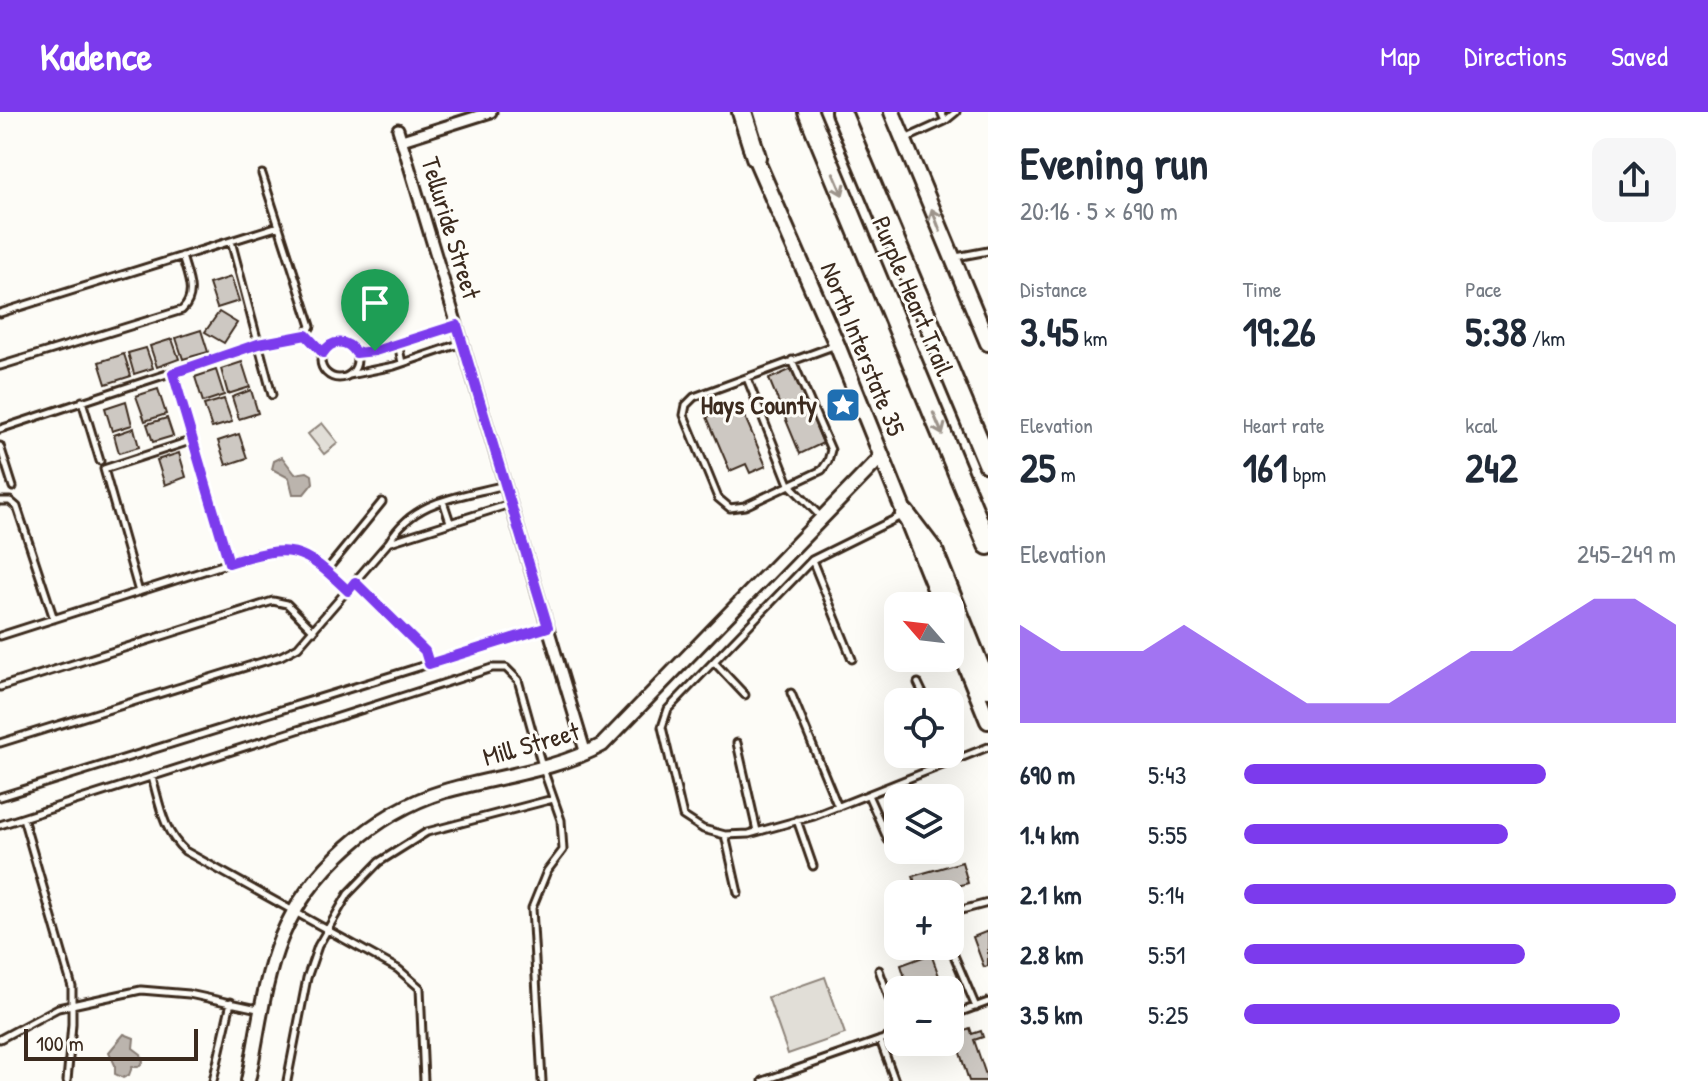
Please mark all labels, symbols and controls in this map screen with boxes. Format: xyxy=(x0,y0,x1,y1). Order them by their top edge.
text: Kadence xyxy=(40,30,152,82)
text: Map xyxy=(1380,37,1420,75)
text: Directions xyxy=(1464,37,1567,75)
text: Saved xyxy=(1611,37,1668,75)
text: Evening run xyxy=(1020,133,1208,193)
button: share xyxy=(1592,138,1676,222)
street label: Telluride Street xyxy=(413,152,490,304)
one-way arrow xyxy=(832,171,846,196)
text: 20:16 · 5 × 690 m xyxy=(1020,193,1178,228)
one-way arrow xyxy=(928,208,942,233)
street label: Purple Heart Trail xyxy=(864,211,963,381)
street label: North Interstate 35 xyxy=(813,257,914,441)
pin xyxy=(341,269,409,351)
text: Distance xyxy=(1020,274,1087,304)
text: Time xyxy=(1243,274,1282,304)
text: Pace xyxy=(1465,274,1502,304)
icon: arrive xyxy=(353,281,397,325)
text: 3.45 xyxy=(1020,304,1078,358)
text: 19:26 xyxy=(1243,304,1316,358)
text: 5:38 xyxy=(1465,304,1527,358)
text: km xyxy=(1078,323,1108,353)
text: /km xyxy=(1527,323,1565,353)
place icon: Hays County xyxy=(824,386,862,424)
place label: Hays County xyxy=(701,387,817,423)
text: Elevation xyxy=(1020,410,1093,440)
text: Heart rate xyxy=(1243,410,1325,440)
text: kcal xyxy=(1465,410,1497,440)
one-way arrow xyxy=(931,411,946,436)
text: 25 xyxy=(1020,440,1056,494)
text: 161 xyxy=(1243,440,1288,494)
text: 242 xyxy=(1465,440,1518,494)
text: m xyxy=(1056,459,1076,489)
text: bpm xyxy=(1288,459,1326,489)
text: Elevation xyxy=(1020,536,1106,571)
text: 245–249 m xyxy=(1577,536,1676,571)
north arrow xyxy=(884,592,964,672)
map controls xyxy=(884,592,964,1056)
button: locate xyxy=(884,688,964,768)
street label: Mill Street xyxy=(478,713,584,774)
text: 690 m xyxy=(1020,757,1075,792)
text: 5:43 xyxy=(1148,757,1186,792)
button: layers xyxy=(884,784,964,864)
text: 1.4 km xyxy=(1020,817,1079,852)
text: 5:55 xyxy=(1148,817,1187,852)
text: 2.1 km xyxy=(1020,877,1082,912)
text: 5:14 xyxy=(1148,877,1184,912)
button: + xyxy=(884,880,964,960)
text: 2.8 km xyxy=(1020,937,1083,972)
text: 5:51 xyxy=(1148,937,1185,972)
button: − xyxy=(884,976,964,1056)
text: 3.5 km xyxy=(1020,997,1083,1032)
text: 5:25 xyxy=(1148,997,1188,1032)
scale bar xyxy=(24,1025,198,1061)
text: 100 m xyxy=(36,1028,84,1058)

